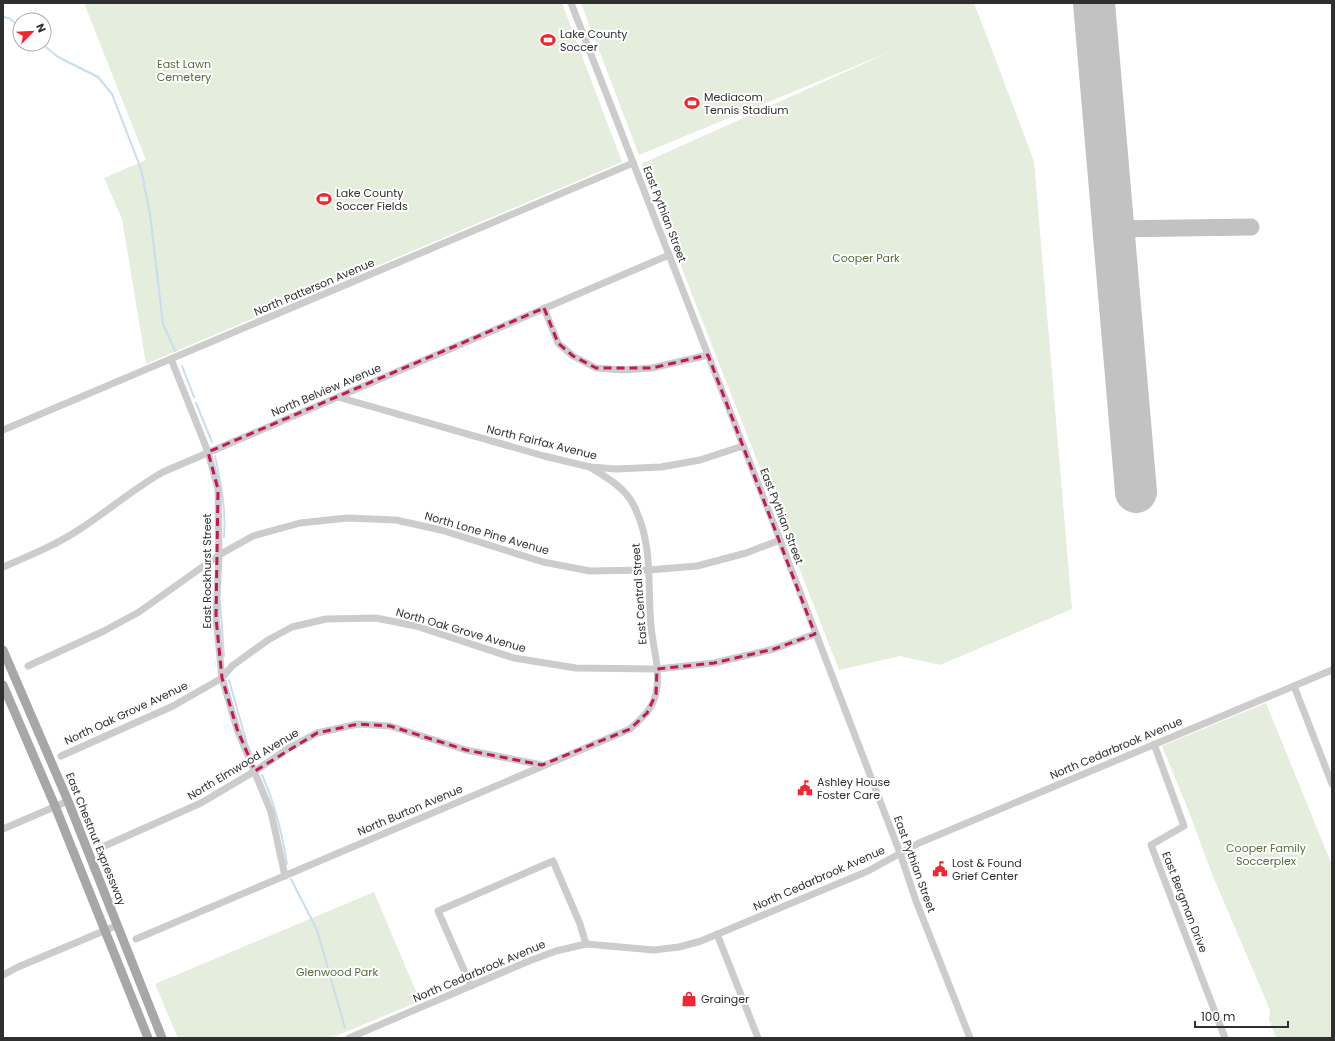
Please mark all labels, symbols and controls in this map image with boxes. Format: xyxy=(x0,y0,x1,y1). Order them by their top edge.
north arrow xyxy=(12,12,52,52)
text: N xyxy=(32,21,50,35)
place label: Lake County Soccer xyxy=(560,26,628,55)
sports icon: Lake County Soccer xyxy=(539,31,557,49)
park label: East Lawn Cemetery xyxy=(157,56,212,85)
place label: Mediacom Tennis Stadium xyxy=(704,89,789,118)
sports icon: Mediacom Tennis Stadium xyxy=(683,94,701,112)
street label: East Pythian Street xyxy=(639,164,691,264)
place label: Lake County Soccer Fields xyxy=(336,185,408,214)
sports icon: Lake County Soccer Fields xyxy=(315,190,333,208)
park label: Cooper Park xyxy=(832,250,900,266)
street label: North Patterson Avenue xyxy=(251,254,377,320)
street label: North Belview Avenue xyxy=(269,359,384,420)
street label: North Fairfax Avenue xyxy=(485,421,599,463)
street label: East Pythian Street xyxy=(756,466,808,566)
street label: North Lone Pine Avenue xyxy=(423,508,551,558)
street label: East Rockhurst Street xyxy=(199,514,215,628)
street label: East Central Street xyxy=(627,543,651,645)
street label: North Oak Grove Avenue xyxy=(394,604,528,656)
street label: North Oak Grove Avenue xyxy=(62,677,190,749)
street label: North Cedarbrook Avenue xyxy=(1047,713,1185,783)
street label: North Elmwood Avenue xyxy=(184,724,302,804)
street label: East Chestnut Expressway xyxy=(62,770,130,909)
place label: Ashley House Foster Care xyxy=(817,774,890,803)
public building icon: Ashley House Foster Care xyxy=(796,779,814,797)
street label: North Burton Avenue xyxy=(355,780,465,839)
street label: East Pythian Street xyxy=(890,813,940,915)
park label: Cooper Family Soccerplex xyxy=(1226,840,1307,869)
street label: North Cedarbrook Avenue xyxy=(751,842,888,914)
street label: East Bergman Drive xyxy=(1158,849,1212,955)
place label: Lost & Found Grief Center xyxy=(952,855,1022,884)
public building icon: Lost & Found Grief Center xyxy=(931,860,949,878)
street label: North Cedarbrook Avenue xyxy=(410,936,548,1006)
park label: Glenwood Park xyxy=(296,964,378,980)
shop icon: Grainger xyxy=(680,990,698,1008)
place label: Grainger xyxy=(701,991,749,1007)
scale bar xyxy=(1195,1003,1288,1029)
text: 100 m xyxy=(1201,1008,1235,1025)

